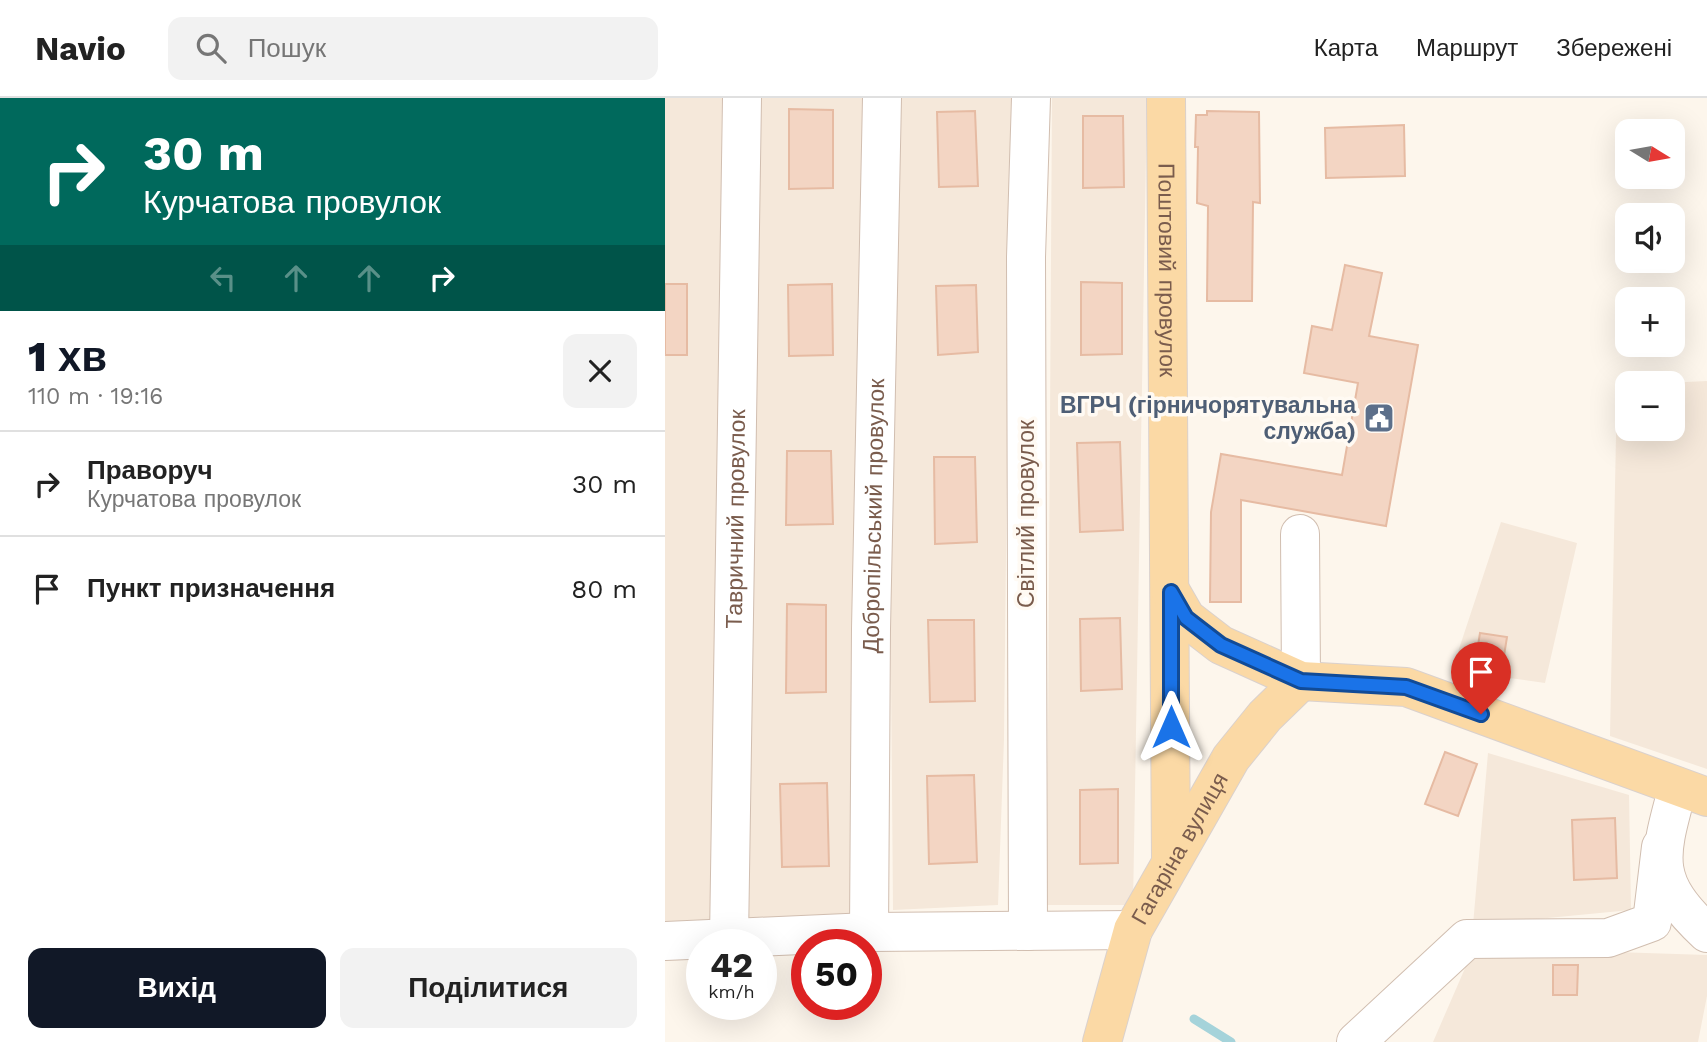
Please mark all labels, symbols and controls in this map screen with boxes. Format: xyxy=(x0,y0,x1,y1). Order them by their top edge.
search box xyxy=(168,17,658,80)
text: Navio xyxy=(35,29,126,68)
icon: search xyxy=(192,29,230,67)
text: Пошук xyxy=(248,33,326,63)
text: Карта xyxy=(1314,34,1378,62)
text: Маршрут xyxy=(1416,34,1518,62)
text: Збережені xyxy=(1556,34,1672,62)
north arrow xyxy=(1615,119,1685,189)
map controls xyxy=(1615,119,1685,441)
text: 30 m xyxy=(143,124,264,182)
icon: right xyxy=(28,126,119,217)
street label: Поштовий провулок xyxy=(1153,163,1181,378)
text: Курчатова провулок xyxy=(143,183,441,221)
button: sound xyxy=(1615,203,1685,273)
icon: left xyxy=(204,259,242,297)
icon: ahead xyxy=(277,259,315,297)
icon: ahead xyxy=(350,259,388,297)
icon: right xyxy=(423,259,461,297)
button: + xyxy=(1615,287,1685,357)
text: 1 хв xyxy=(28,332,107,381)
button: close xyxy=(563,334,637,408)
button: − xyxy=(1615,371,1685,441)
street label: Добропільський провулок xyxy=(857,377,890,654)
text: 110 m · 19:16 xyxy=(28,383,163,410)
place label: ВГРЧ (гірничорятувальна служба) xyxy=(1060,392,1356,445)
public building icon: ВГРЧ (гірничорятувальна служба) xyxy=(1362,401,1396,435)
street label: Тавричний провулок xyxy=(720,408,751,629)
street label: Світлий провулок xyxy=(1013,419,1040,608)
text: Праворуч xyxy=(87,455,213,485)
icon: right xyxy=(28,465,66,503)
text: 30 m xyxy=(572,469,637,499)
text: Курчатова провулок xyxy=(87,486,301,513)
icon: arrive xyxy=(28,570,66,608)
text: Пункт призначення xyxy=(87,573,335,603)
text: 80 m xyxy=(571,574,637,604)
pin xyxy=(1451,642,1511,714)
icon: arrive xyxy=(1462,653,1500,691)
position arrow xyxy=(1134,690,1208,764)
street label: Гагаріна вулиця xyxy=(1125,768,1233,929)
speed limit sign: 50 xyxy=(791,929,882,1020)
text: 42 xyxy=(710,944,753,986)
button: Вихід xyxy=(28,948,326,1028)
button: Поділитися xyxy=(340,948,637,1028)
text: km/h xyxy=(708,981,755,1002)

